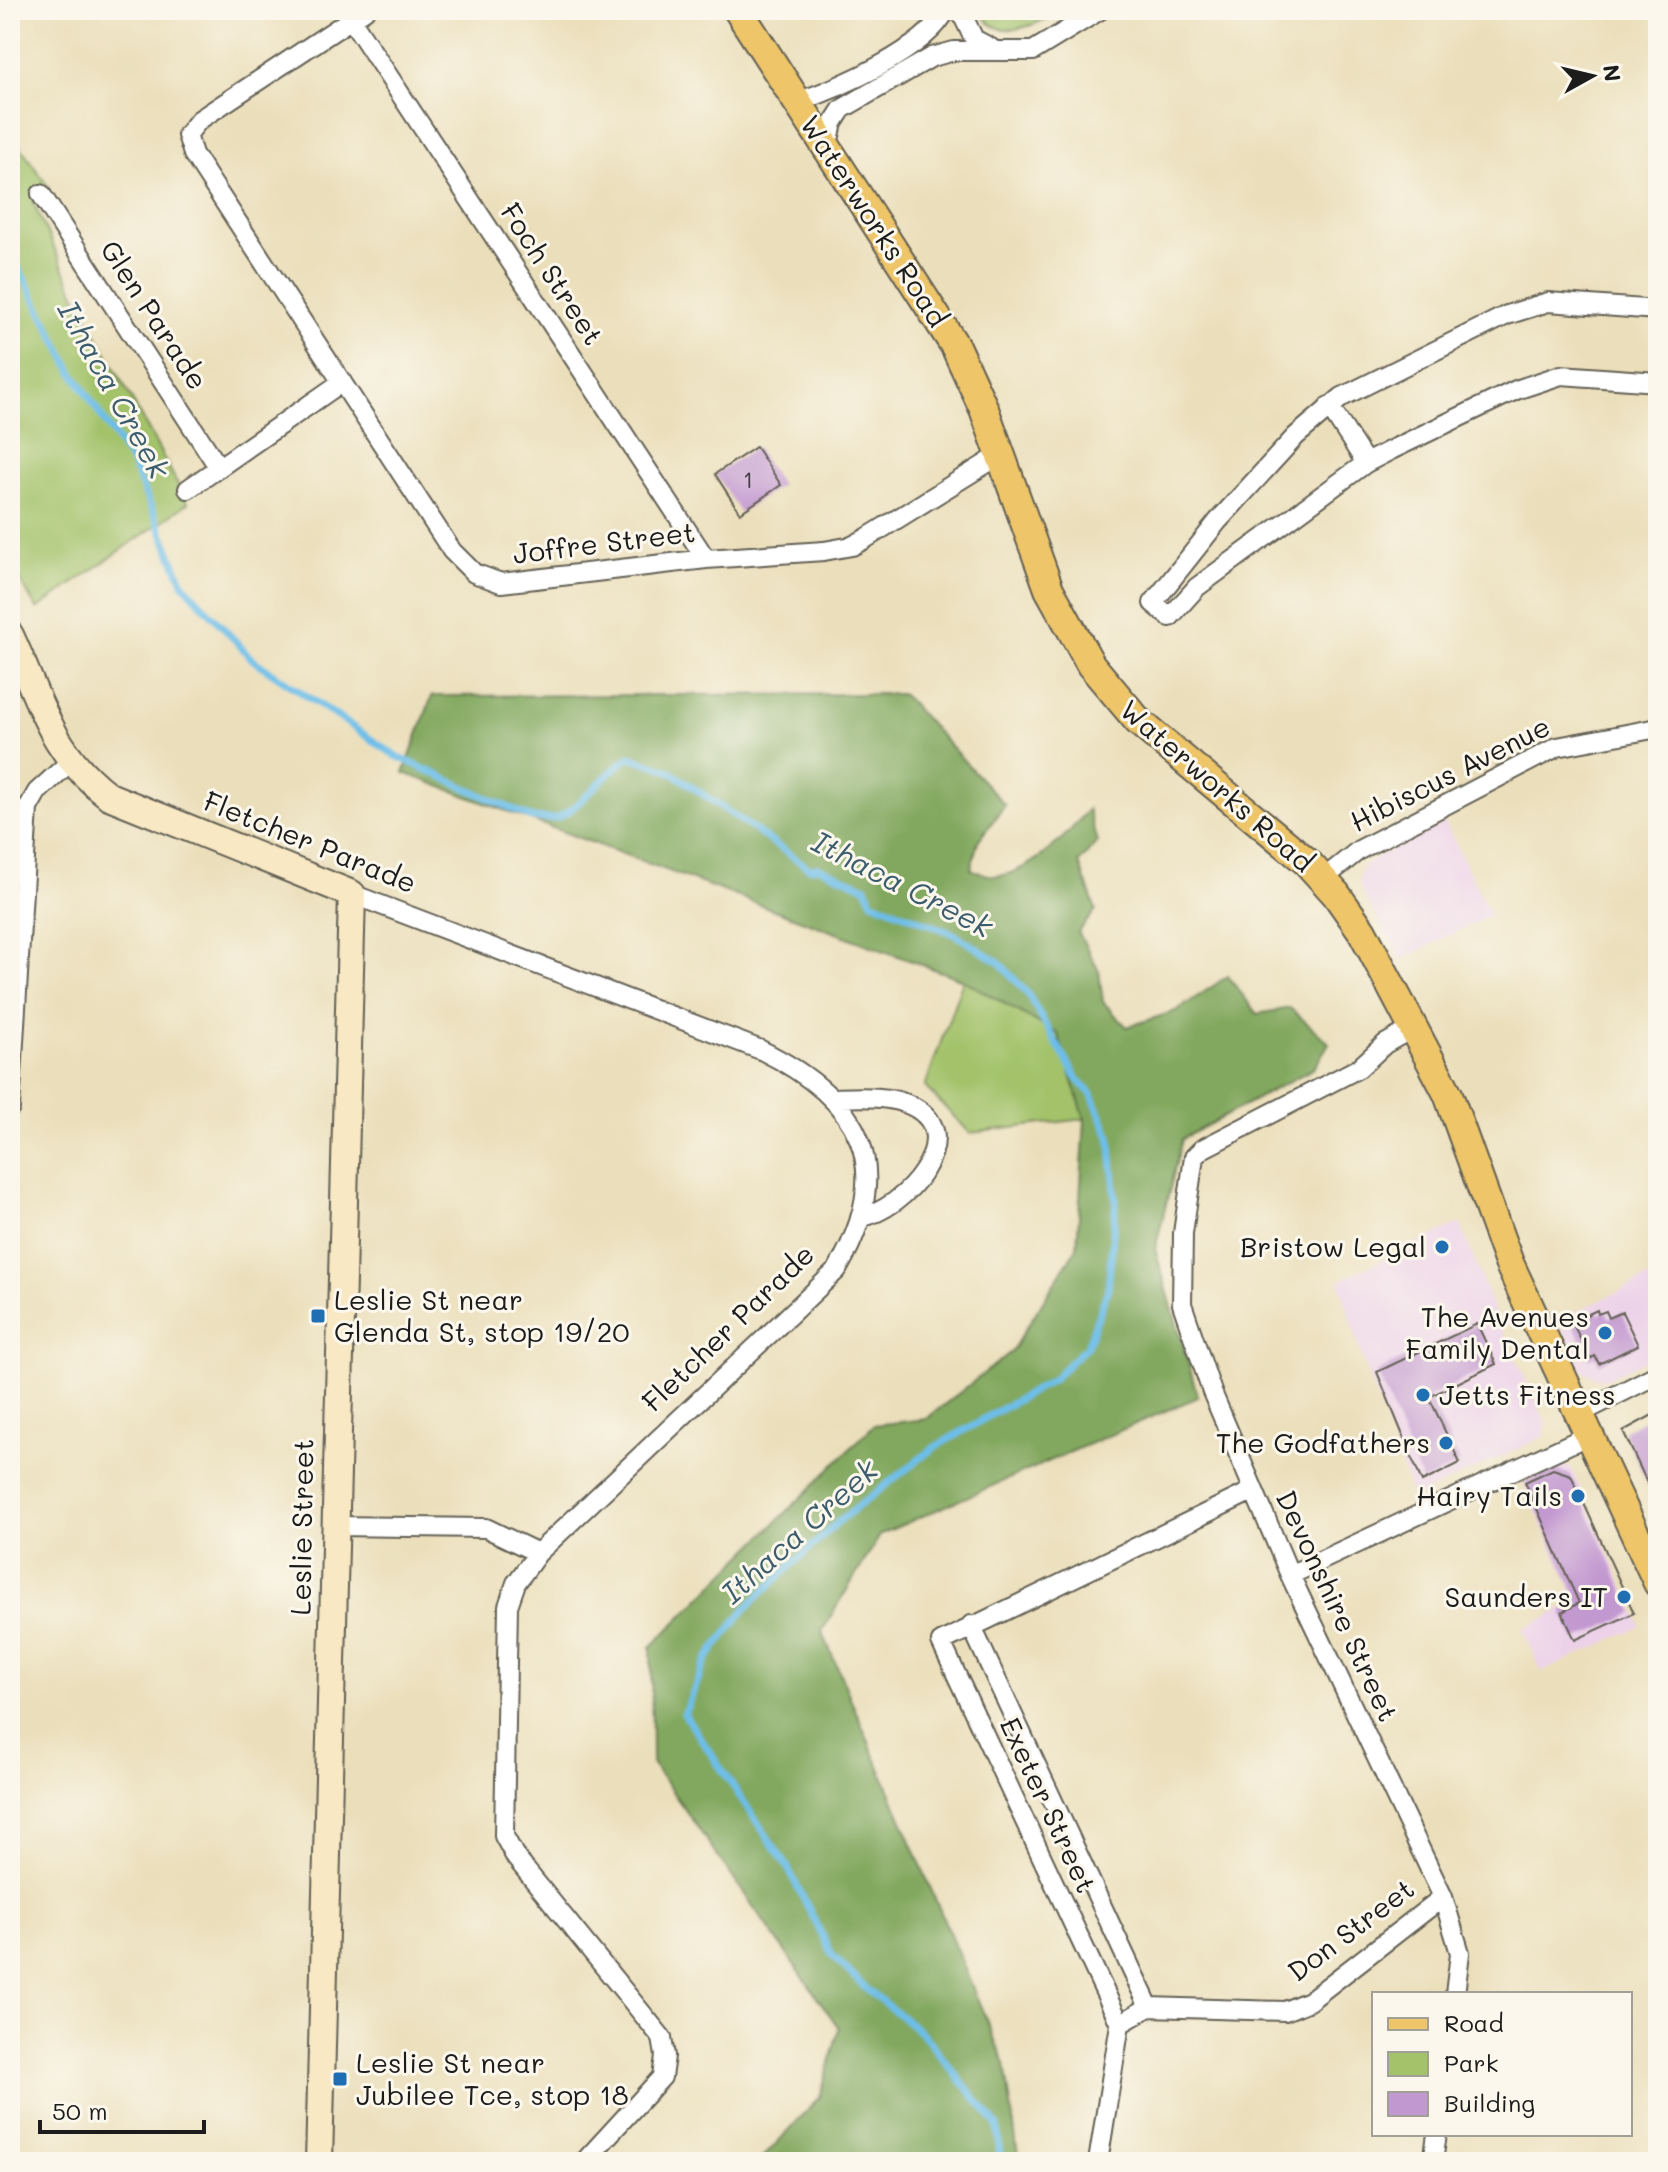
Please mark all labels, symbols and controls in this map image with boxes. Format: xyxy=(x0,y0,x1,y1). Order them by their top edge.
north arrow xyxy=(1552,36,1632,116)
text: N xyxy=(1597,63,1628,83)
street label: Waterworks Road xyxy=(793,108,957,333)
street label: Foch Street xyxy=(493,195,612,351)
street label: Glen Parade xyxy=(93,233,216,396)
water label: Ithaca Creek xyxy=(49,293,181,486)
house number: 1 xyxy=(743,463,753,494)
street label: Joffre Street xyxy=(511,513,697,571)
street label: Waterworks Road xyxy=(1113,691,1322,879)
street label: Hibiscus Avenue xyxy=(1343,707,1556,839)
street label: Fletcher Parade xyxy=(199,782,422,900)
water label: Ithaca Creek xyxy=(806,821,1001,946)
place label: Bristow Legal xyxy=(1240,1228,1426,1264)
street label: Fletcher Parade xyxy=(633,1236,821,1419)
marker: Bristow Legal xyxy=(1433,1238,1451,1256)
place label: Leslie St near Glenda St, stop 19/20 xyxy=(334,1281,630,1349)
place label: The Avenues Family Dental xyxy=(1406,1298,1589,1366)
marker: Leslie St near Glenda St, stop 19/20 xyxy=(309,1307,327,1325)
marker: The Avenues Family Dental xyxy=(1596,1324,1614,1342)
place label: Jetts Fitness xyxy=(1439,1376,1616,1412)
marker: Jetts Fitness xyxy=(1414,1386,1432,1404)
place label: The Godfathers xyxy=(1216,1424,1430,1460)
marker: The Godfathers xyxy=(1437,1434,1455,1452)
street label: Leslie Street xyxy=(281,1438,321,1616)
water label: Ithaca Creek xyxy=(712,1449,886,1611)
place label: Hairy Tails xyxy=(1416,1477,1562,1513)
street label: Devonshire Street xyxy=(1269,1484,1407,1727)
marker: Hairy Tails xyxy=(1569,1487,1587,1505)
place label: Saunders IT xyxy=(1444,1578,1608,1614)
marker: Saunders IT xyxy=(1615,1588,1633,1606)
street label: Exeter Street xyxy=(993,1711,1105,1898)
street label: Don Street xyxy=(1280,1870,1421,1989)
legend xyxy=(1372,1992,1632,2136)
text: Road xyxy=(1444,2007,1504,2038)
place label: Leslie St near Jubilee Tce, stop 18 xyxy=(356,2044,629,2112)
text: Park xyxy=(1444,2047,1498,2078)
marker: Leslie St near Jubilee Tce, stop 18 xyxy=(331,2070,349,2088)
scale bar xyxy=(40,2084,204,2134)
text: Building xyxy=(1444,2087,1535,2118)
text: 50 m xyxy=(52,2095,108,2126)

